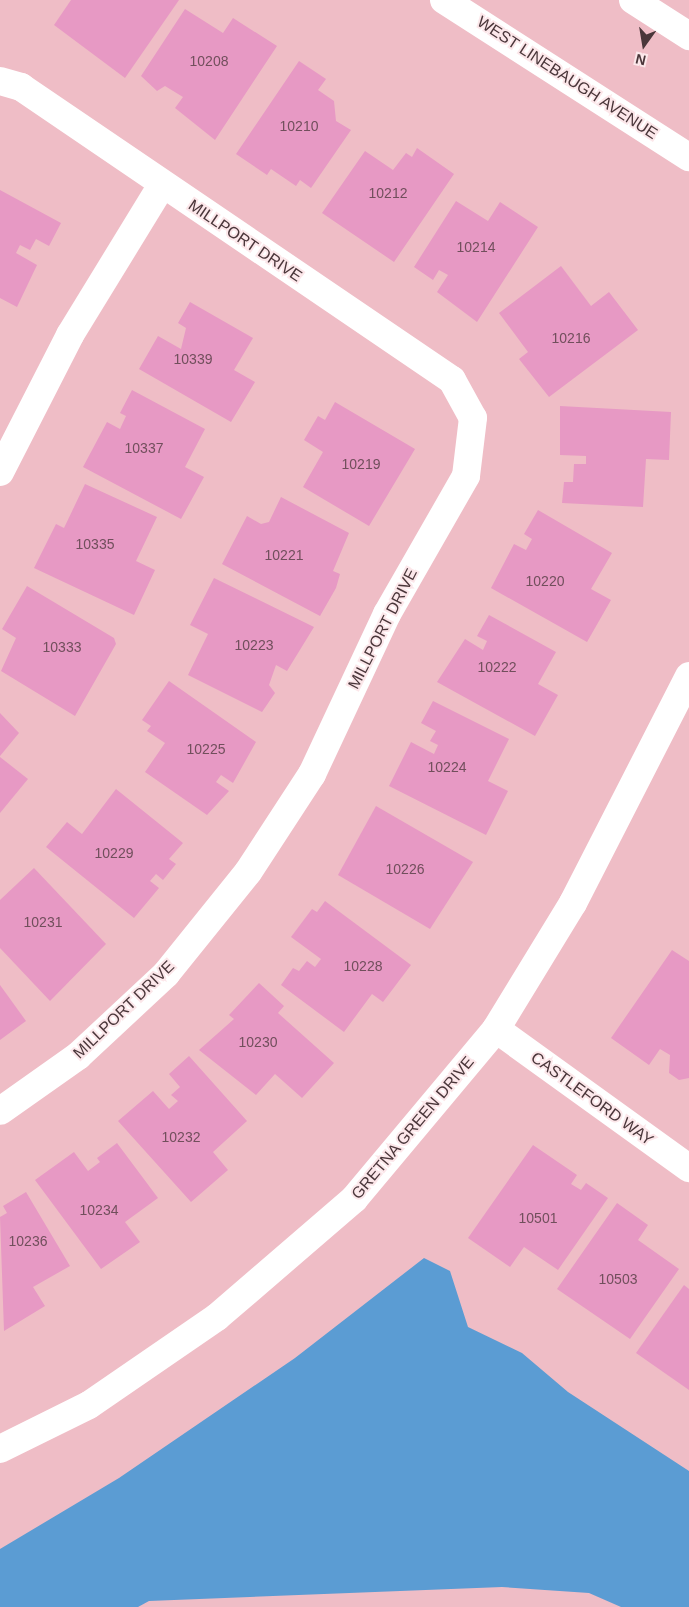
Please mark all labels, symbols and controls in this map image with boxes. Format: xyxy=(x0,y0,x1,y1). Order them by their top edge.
street label: WEST LINEBAUGH AVENUE xyxy=(473,12,661,144)
north arrow xyxy=(619,20,669,70)
house number: 10208 xyxy=(190,53,228,69)
house number: 10210 xyxy=(280,118,318,134)
house number: 10212 xyxy=(369,185,407,201)
street label: MILLPORT DRIVE xyxy=(184,196,306,286)
house number: 10214 xyxy=(457,239,495,255)
house number: 10216 xyxy=(552,330,590,346)
house number: 10339 xyxy=(174,351,212,367)
house number: 10337 xyxy=(125,440,163,456)
house number: 10219 xyxy=(342,456,380,472)
house number: 10335 xyxy=(76,536,114,552)
house number: 10221 xyxy=(265,547,303,563)
street label: MILLPORT DRIVE xyxy=(344,565,422,693)
house number: 10220 xyxy=(526,573,564,589)
house number: 10223 xyxy=(235,637,273,653)
house number: 10333 xyxy=(43,639,81,655)
house number: 10222 xyxy=(478,659,516,675)
house number: 10225 xyxy=(187,741,225,757)
house number: 10224 xyxy=(428,759,466,775)
house number: 10229 xyxy=(95,845,133,861)
house number: 10226 xyxy=(386,861,424,877)
house number: 10231 xyxy=(24,914,62,930)
street label: MILLPORT DRIVE xyxy=(69,957,179,1063)
house number: 10228 xyxy=(344,958,382,974)
house number: 10230 xyxy=(239,1034,277,1050)
street label: CASTLEFORD WAY xyxy=(527,1048,657,1150)
street label: GRETNA GREEN DRIVE xyxy=(347,1052,479,1204)
house number: 10232 xyxy=(162,1129,200,1145)
house number: 10234 xyxy=(80,1202,118,1218)
house number: 10501 xyxy=(519,1210,557,1226)
house number: 10236 xyxy=(9,1233,47,1249)
house number: 10503 xyxy=(599,1271,637,1287)

